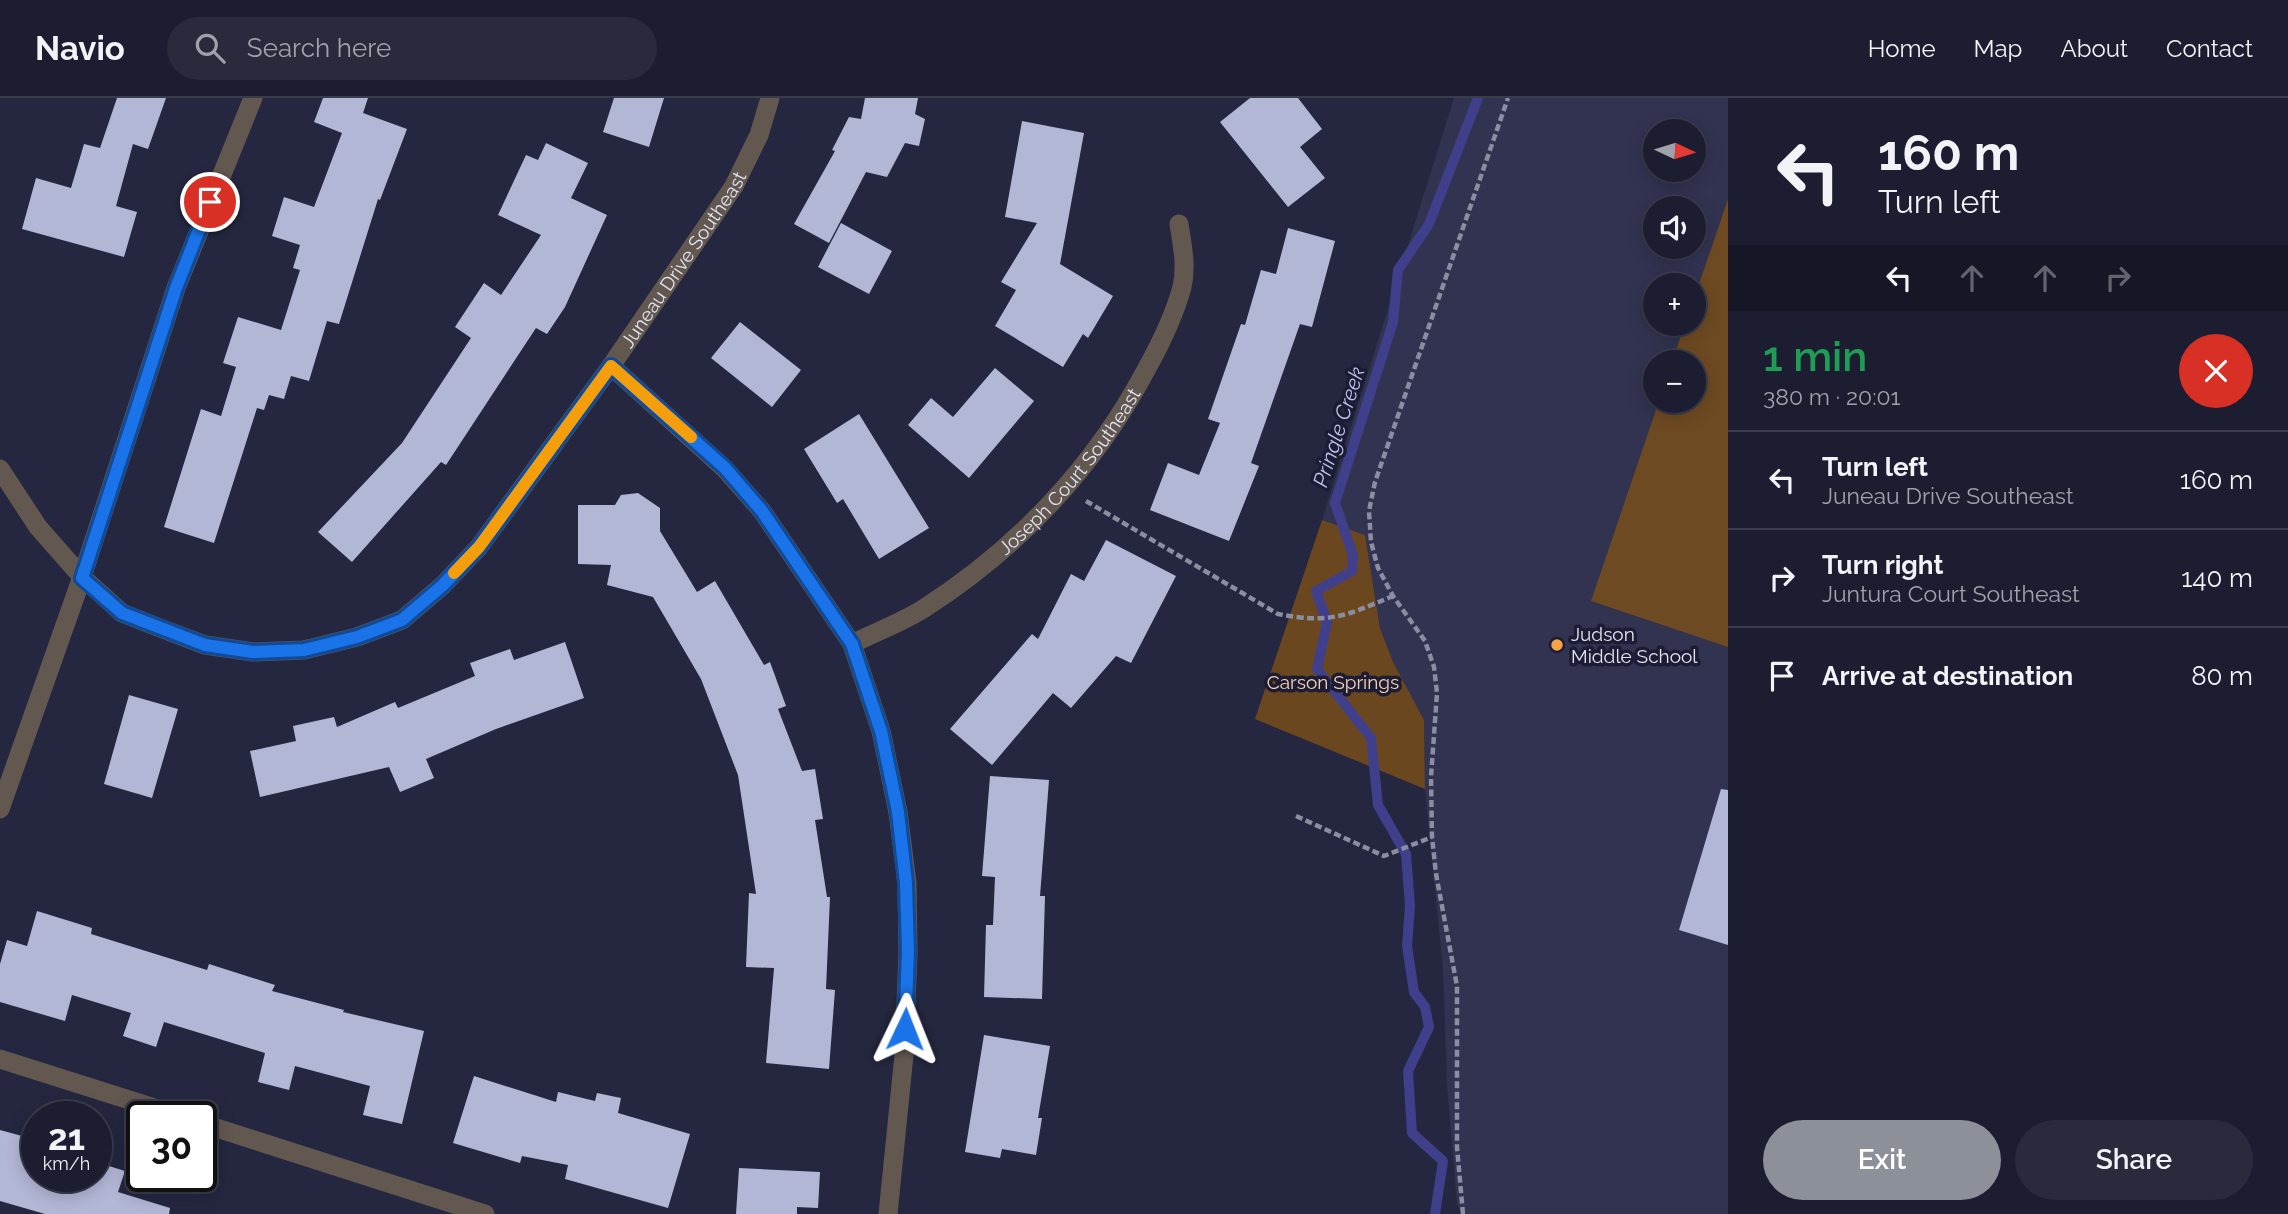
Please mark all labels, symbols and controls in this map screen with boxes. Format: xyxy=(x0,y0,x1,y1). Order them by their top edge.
search box xyxy=(167,17,657,80)
text: Navio xyxy=(35,29,125,68)
icon: search xyxy=(191,29,229,67)
text: Search here xyxy=(247,33,391,63)
text: Home xyxy=(1868,34,1936,63)
text: Map xyxy=(1974,34,2022,63)
text: About xyxy=(2060,34,2128,63)
text: Contact xyxy=(2166,34,2253,63)
north arrow xyxy=(1643,119,1706,182)
map controls xyxy=(1643,119,1706,413)
text: 160 m xyxy=(1878,124,2019,181)
icon: left xyxy=(1763,126,1854,217)
street label: Juneau Drive Southeast xyxy=(616,167,751,352)
pin xyxy=(180,172,240,232)
icon: arrive xyxy=(191,183,229,221)
text: Turn left xyxy=(1878,183,2000,220)
button: sound xyxy=(1643,196,1706,259)
icon: left xyxy=(1880,259,1918,297)
icon: ahead xyxy=(1953,259,1991,297)
icon: ahead xyxy=(2026,259,2064,297)
icon: right xyxy=(2099,259,2137,297)
button: + xyxy=(1643,273,1706,336)
text: 1 min xyxy=(1763,332,1867,381)
button: close xyxy=(2179,334,2253,408)
button: − xyxy=(1643,350,1706,413)
water label: Pringle Creek xyxy=(1307,364,1370,490)
text: 380 m · 20:01 xyxy=(1763,383,1900,410)
street label: Joseph Court Southeast xyxy=(994,384,1145,559)
text: Turn left xyxy=(1822,452,1928,482)
icon: left xyxy=(1763,461,1801,499)
text: 160 m xyxy=(2180,465,2253,495)
text: Juneau Drive Southeast xyxy=(1822,482,2074,509)
text: Turn right xyxy=(1822,550,1943,580)
icon: right xyxy=(1763,559,1801,597)
text: 140 m xyxy=(2181,563,2253,593)
text: Juntura Court Southeast xyxy=(1822,580,2080,607)
place label: Judson Middle School xyxy=(1571,623,1698,667)
marker: Judson Middle School xyxy=(1549,637,1565,653)
icon: arrive xyxy=(1763,657,1801,695)
text: Arrive at destination xyxy=(1822,661,2073,691)
text: 80 m xyxy=(2191,661,2253,691)
park label: Carson Springs xyxy=(1267,671,1399,693)
position arrow xyxy=(868,992,942,1066)
speed limit sign: 30 xyxy=(126,1101,217,1192)
text: 21 xyxy=(48,1117,85,1158)
button: Exit xyxy=(1763,1120,2001,1200)
button: Share xyxy=(2015,1120,2253,1200)
text: km/h xyxy=(43,1153,90,1174)

